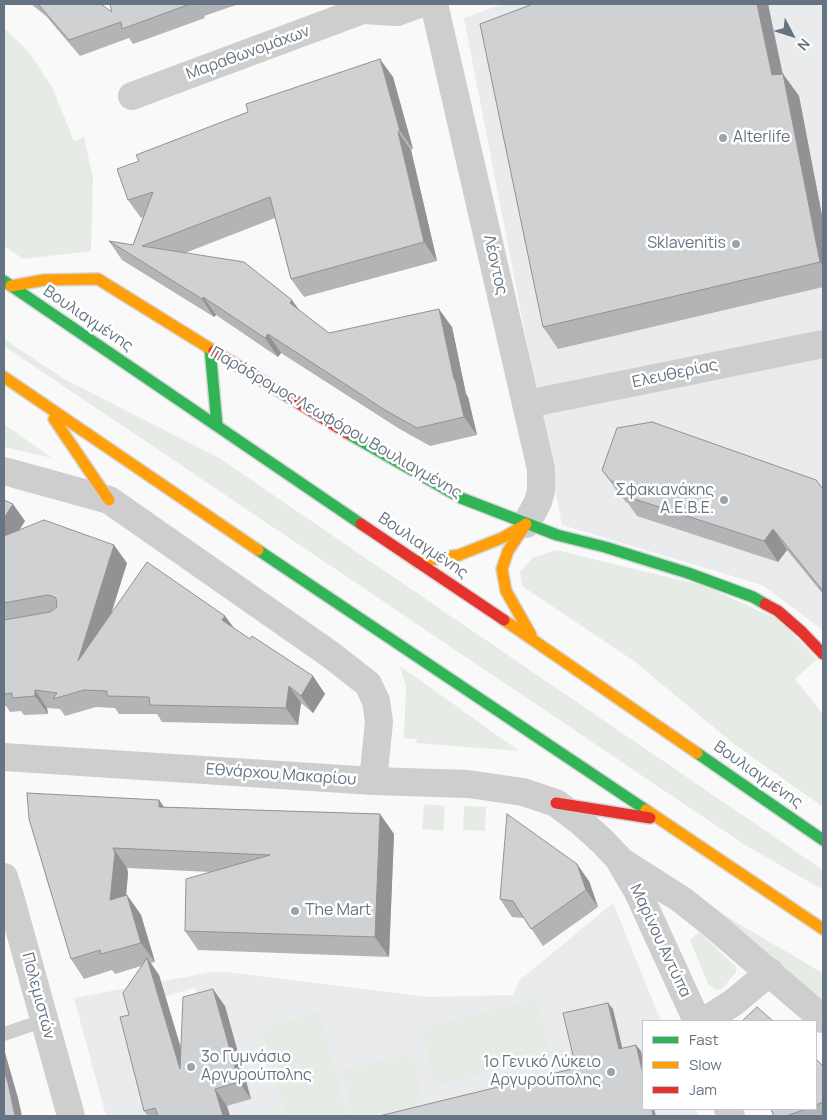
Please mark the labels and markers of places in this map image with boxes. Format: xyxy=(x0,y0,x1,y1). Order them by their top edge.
place label: Alterlife xyxy=(733,128,790,148)
marker: Alterlife xyxy=(717,132,729,144)
place label: Sklavenitis xyxy=(647,234,726,254)
marker: Sklavenitis xyxy=(730,238,742,250)
place label: Σφακιανάκης Α.Ε.Β.Ε. xyxy=(615,481,714,519)
marker: Σφακιανάκης Α.Ε.Β.Ε. xyxy=(718,494,730,506)
place label: The Mart xyxy=(305,901,371,921)
marker: The Mart xyxy=(289,905,301,917)
place label: 3ο Γυμνάσιο Αργυρούπολης xyxy=(201,1048,312,1086)
place label: 1ο Γενικό Λύκειο Αργυρούπολης xyxy=(483,1053,601,1091)
marker: 3ο Γυμνάσιο Αργυρούπολης xyxy=(185,1061,197,1073)
marker: 1ο Γενικό Λύκειο Αργυρούπολης xyxy=(605,1066,617,1078)

